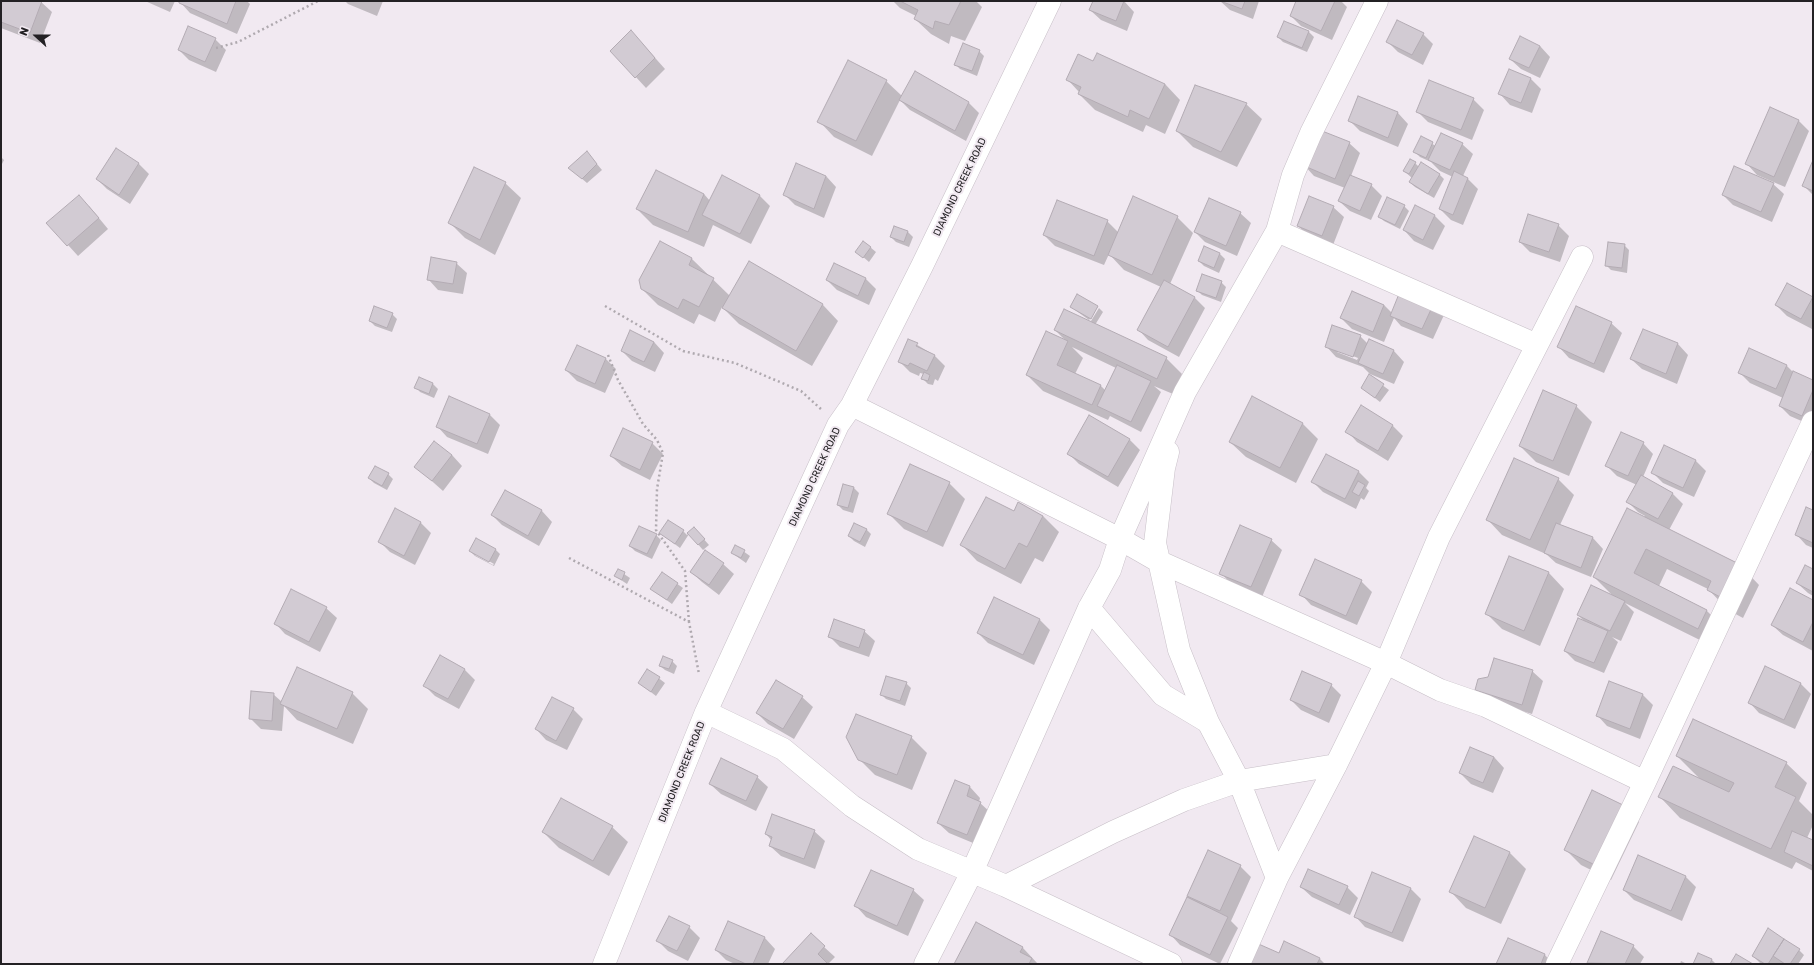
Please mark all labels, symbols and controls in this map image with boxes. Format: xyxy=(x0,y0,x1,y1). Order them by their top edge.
north arrow xyxy=(16,16,56,56)
text: N xyxy=(17,26,32,38)
street label: DIAMOND CREEK ROAD xyxy=(931,136,989,238)
street label: DIAMOND CREEK ROAD xyxy=(787,426,843,528)
street label: DIAMOND CREEK ROAD xyxy=(656,720,708,824)

